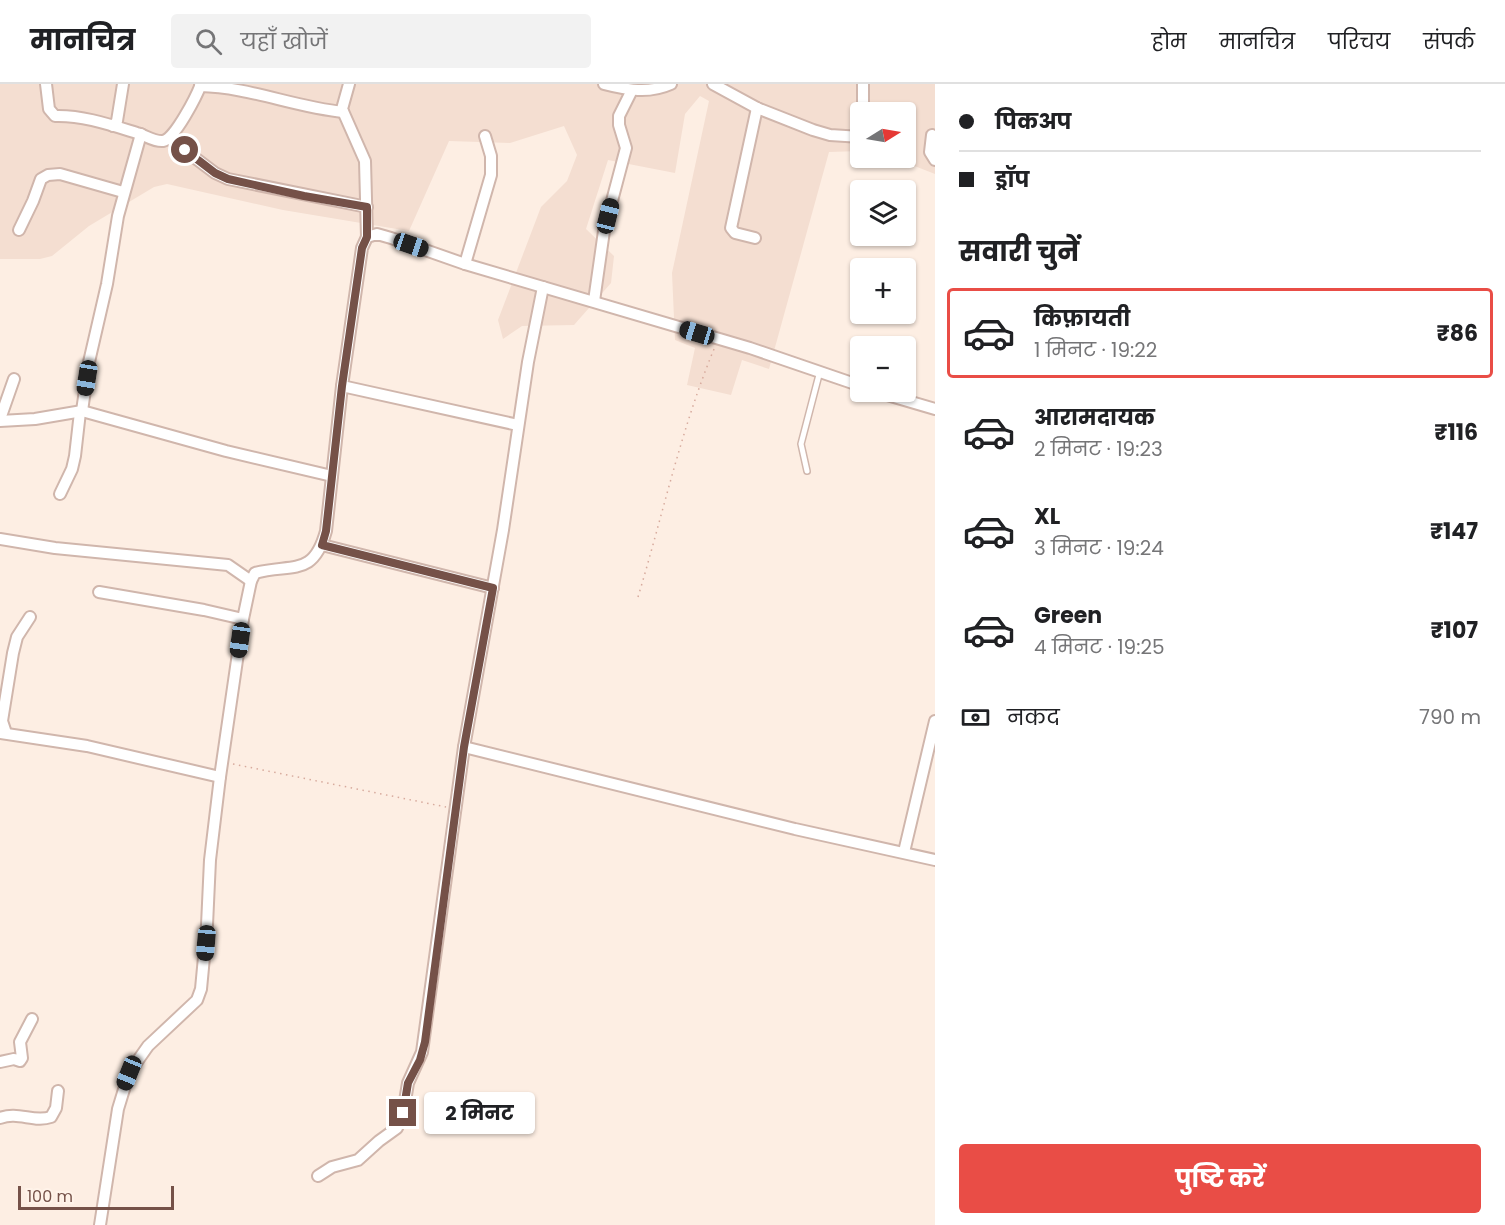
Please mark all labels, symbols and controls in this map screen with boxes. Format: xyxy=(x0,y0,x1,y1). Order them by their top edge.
search box xyxy=(171,14,591,68)
text: मानचित्र xyxy=(30,21,135,60)
icon: search xyxy=(192,25,225,58)
text: यहाँ खोजें xyxy=(240,26,327,57)
text: होम xyxy=(1152,27,1187,56)
text: मानचित्र xyxy=(1220,27,1295,56)
text: परिचय xyxy=(1328,27,1390,56)
text: संपर्क xyxy=(1423,27,1475,56)
north arrow xyxy=(850,102,916,168)
map controls xyxy=(850,102,916,402)
text: पिकअप xyxy=(995,106,1072,137)
route start xyxy=(171,136,198,163)
text: ड्रॉप xyxy=(995,164,1029,195)
button: layers xyxy=(850,180,916,246)
car xyxy=(595,196,621,236)
car xyxy=(391,231,431,259)
text: सवारी चुनें xyxy=(959,233,1079,270)
button: + xyxy=(850,258,916,324)
text: किफ़ायती xyxy=(1034,303,1130,334)
icon: car xyxy=(962,306,1016,360)
text: ₹86 xyxy=(1437,318,1478,349)
car xyxy=(677,319,717,347)
button: − xyxy=(850,336,916,402)
text: 1 मिनट · 19:22 xyxy=(1034,336,1157,364)
car xyxy=(75,359,99,397)
text: आरामदायक xyxy=(1034,402,1155,433)
icon: car xyxy=(962,405,1016,459)
text: ₹116 xyxy=(1434,417,1478,448)
text: 2 मिनट · 19:23 xyxy=(1034,435,1163,463)
text: XL xyxy=(1034,501,1060,532)
icon: car xyxy=(962,504,1016,558)
text: ₹147 xyxy=(1430,516,1478,547)
text: 3 मिनट · 19:24 xyxy=(1034,534,1164,562)
text: Green xyxy=(1034,600,1102,631)
icon: car xyxy=(962,603,1016,657)
text: ₹107 xyxy=(1430,615,1478,646)
car xyxy=(229,621,251,659)
text: 4 मिनट · 19:25 xyxy=(1034,633,1165,661)
icon: cash xyxy=(959,701,992,734)
text: नकद xyxy=(1007,702,1060,733)
text: 790 m xyxy=(1419,703,1481,731)
car xyxy=(195,924,217,962)
car xyxy=(114,1053,144,1093)
callout: 2 मिनट xyxy=(424,1092,535,1134)
route end xyxy=(389,1099,416,1126)
text: 2 मिनट xyxy=(445,1099,514,1127)
button: पुष्टि करें xyxy=(959,1144,1481,1213)
scale bar xyxy=(18,1183,174,1210)
text: 100 m xyxy=(27,1185,73,1208)

